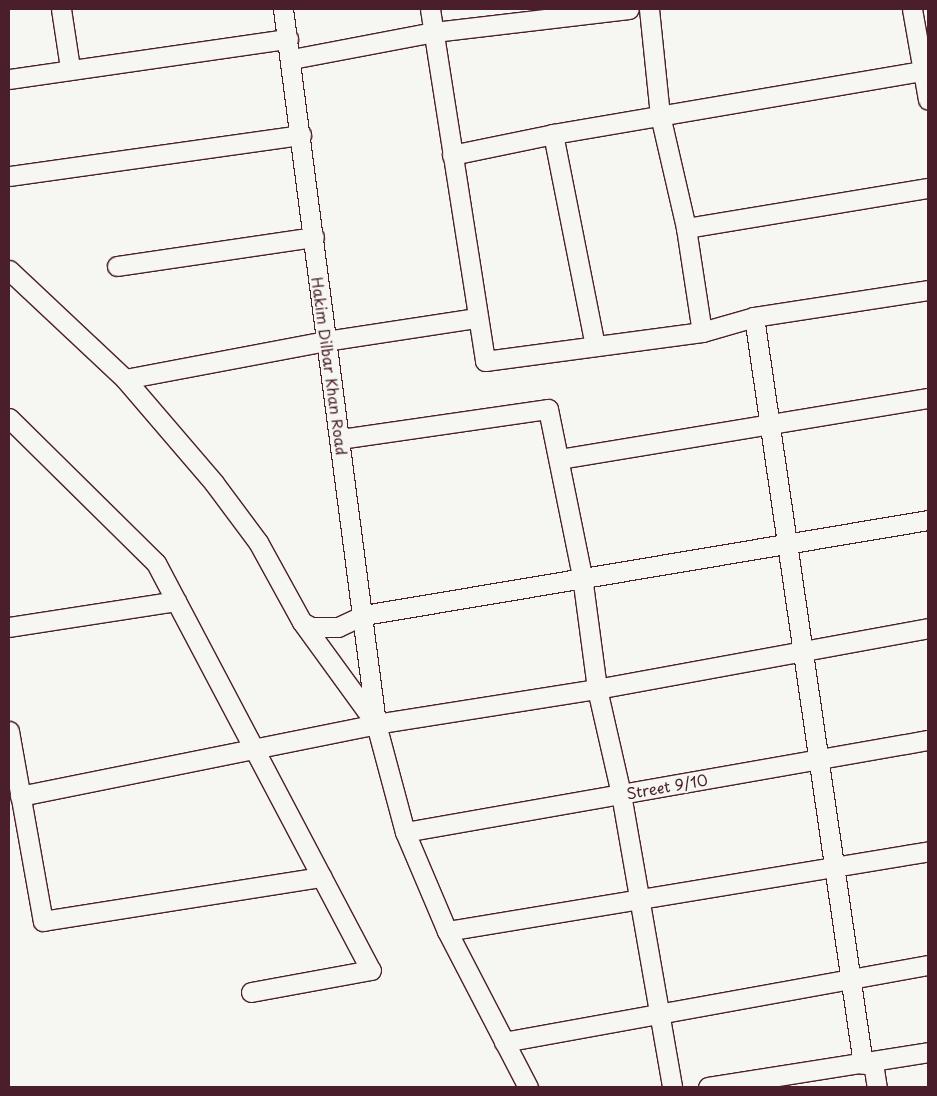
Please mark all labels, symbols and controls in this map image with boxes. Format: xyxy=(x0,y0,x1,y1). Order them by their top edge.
street label: Hakim Dilbar Khan Road xyxy=(309,275,351,457)
street label: Street 9/10 xyxy=(625,770,709,802)

